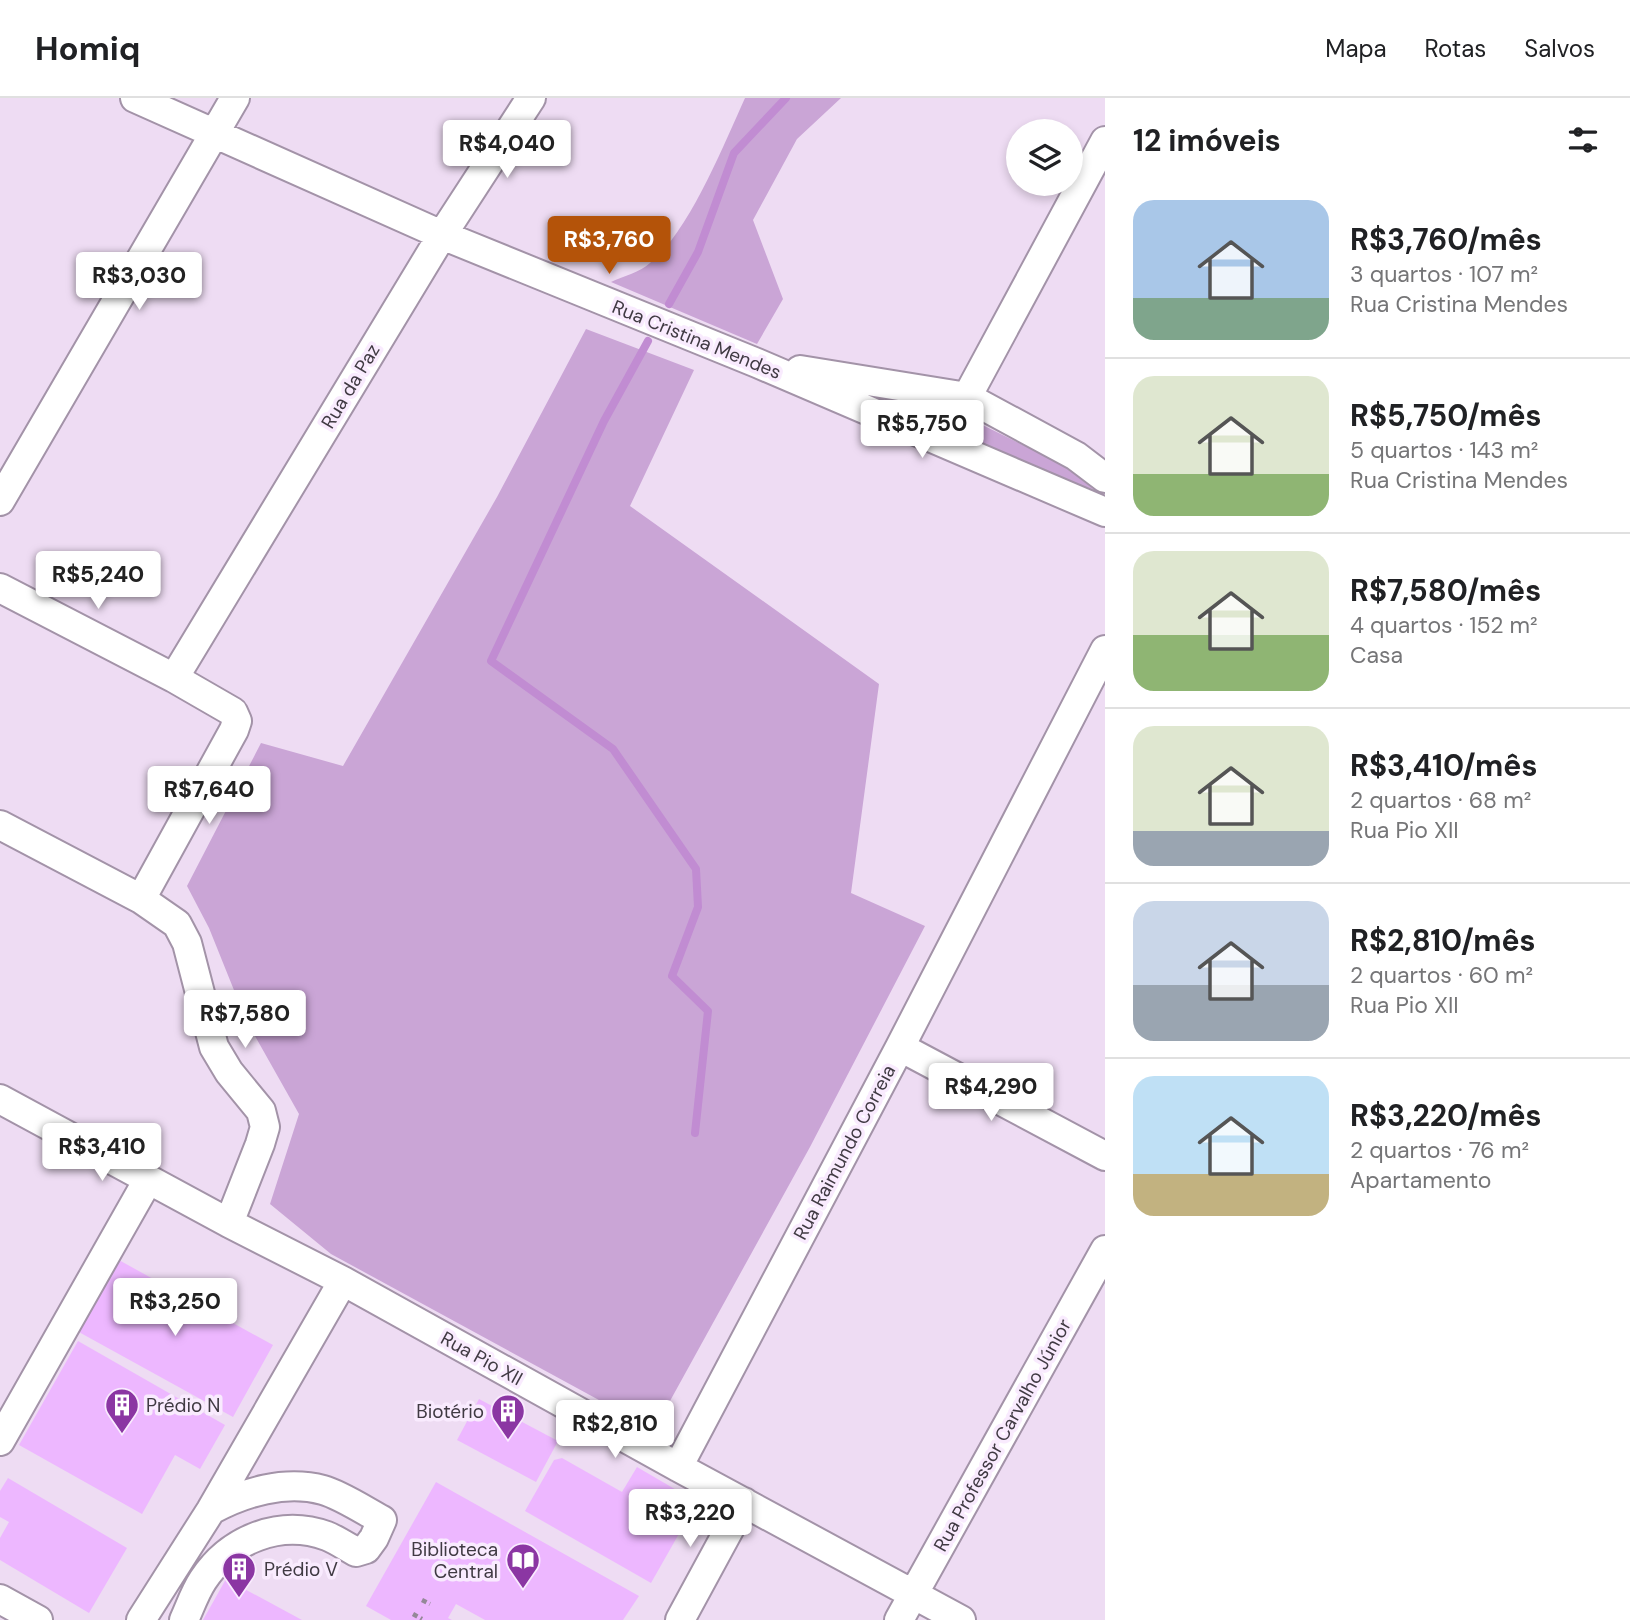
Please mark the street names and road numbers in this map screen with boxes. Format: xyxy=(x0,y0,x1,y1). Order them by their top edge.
street label: Rua Cristina Mendes xyxy=(609,294,785,385)
street label: Rua da Paz xyxy=(315,339,385,433)
street label: Rua Raimundo Correia xyxy=(788,1060,901,1244)
street label: Rua Professor Carvalho Júnior xyxy=(928,1314,1077,1556)
street label: Rua Pio XII xyxy=(436,1326,527,1391)

